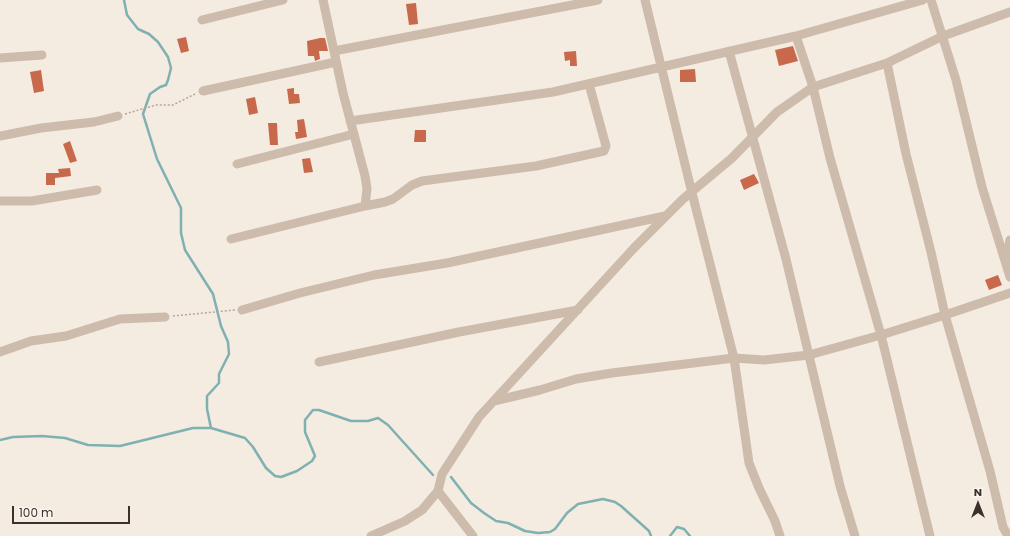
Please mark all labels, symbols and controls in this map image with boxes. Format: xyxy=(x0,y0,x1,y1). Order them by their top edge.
north arrow xyxy=(958,484,998,524)
text: N xyxy=(974,484,982,500)
scale bar xyxy=(14,498,132,524)
text: 100 m xyxy=(19,504,53,521)

